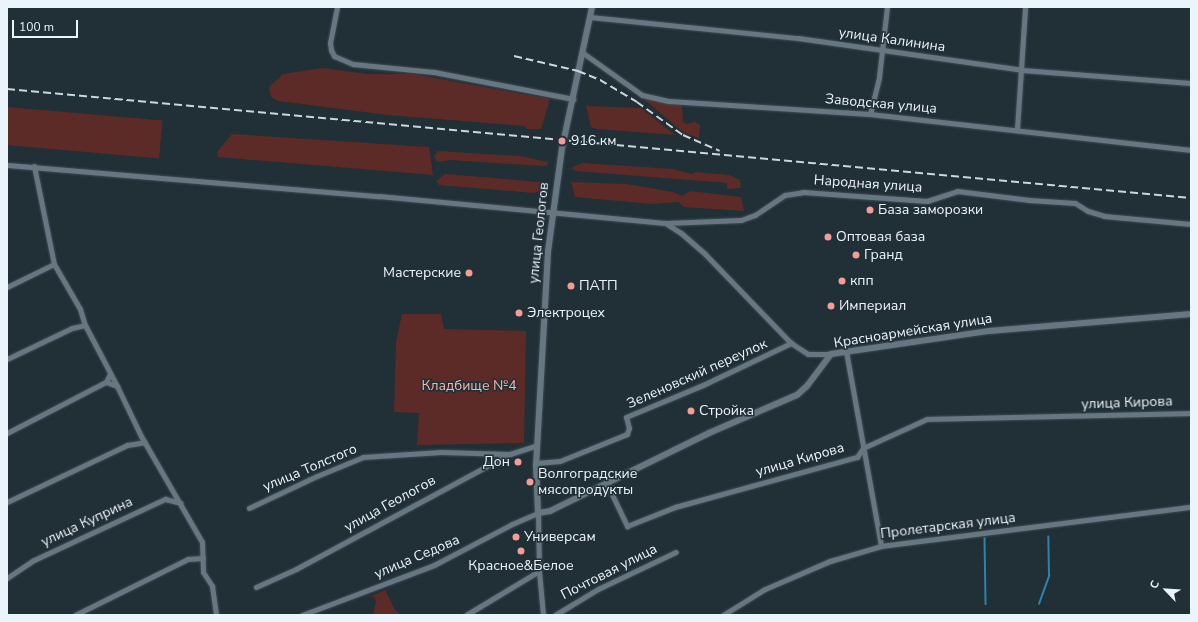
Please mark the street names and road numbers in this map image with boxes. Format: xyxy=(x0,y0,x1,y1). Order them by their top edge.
street label: улица Калинина xyxy=(838,24,946,56)
street label: Заводская улица xyxy=(824,91,938,117)
street label: Народная улица xyxy=(813,172,923,196)
street label: улица Геологов xyxy=(525,182,553,284)
street label: Красноармейская улица xyxy=(833,310,993,352)
street label: Зеленовский переулок xyxy=(624,335,770,413)
street label: улица Кирова xyxy=(1081,393,1173,413)
street label: улица Кирова xyxy=(754,439,846,481)
street label: улица Толстого xyxy=(260,441,360,495)
street label: улица Геологов xyxy=(342,472,438,536)
street label: улица Куприна xyxy=(39,493,135,551)
street label: Пролетарская улица xyxy=(879,509,1017,543)
street label: улица Седова xyxy=(372,532,462,582)
street label: Почтовая улица xyxy=(558,541,660,603)

